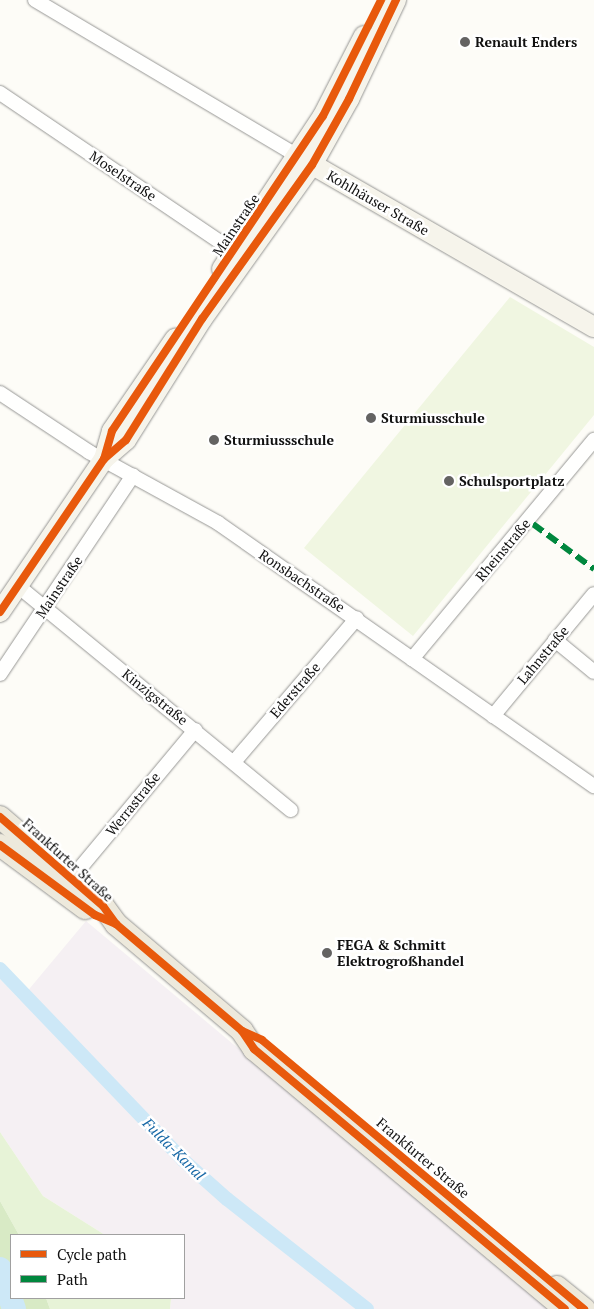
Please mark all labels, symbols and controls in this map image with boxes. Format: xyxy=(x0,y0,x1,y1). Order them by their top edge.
place label: Renault Enders xyxy=(475,34,577,50)
marker: Renault Enders xyxy=(459,36,471,48)
street label: Moselstraße xyxy=(86,148,160,204)
street label: Kohlhäuser Straße xyxy=(324,167,432,239)
street label: Mainstraße xyxy=(209,191,263,259)
place label: Sturmiusschule xyxy=(381,410,485,426)
marker: Sturmiusschule xyxy=(365,412,377,424)
place label: Sturmiussschule xyxy=(224,432,334,448)
marker: Sturmiussschule xyxy=(208,434,220,446)
place label: Schulsportplatz xyxy=(459,473,564,489)
marker: Schulsportplatz xyxy=(443,475,455,487)
street label: Rheinstraße xyxy=(472,515,534,585)
street label: Ronsbachstraße xyxy=(256,546,348,616)
street label: Mainstraße xyxy=(32,553,86,621)
street label: Lahnstraße xyxy=(514,622,572,688)
street label: Ederstraße xyxy=(266,659,324,721)
street label: Kinzigstraße xyxy=(119,665,191,729)
street label: Werrastraße xyxy=(102,769,164,839)
street label: Frankfurter Straße xyxy=(19,815,117,905)
place label: FEGA & Schmitt Elektrogroßhandel xyxy=(337,937,464,970)
marker: FEGA & Schmitt Elektrogroßhandel xyxy=(321,947,333,959)
water label: Fulda-Kanal xyxy=(139,1114,209,1184)
street label: Frankfurter Straße xyxy=(373,1114,473,1202)
legend xyxy=(10,1234,185,1299)
text: Cycle path xyxy=(57,1244,127,1264)
text: Path xyxy=(57,1269,88,1289)

